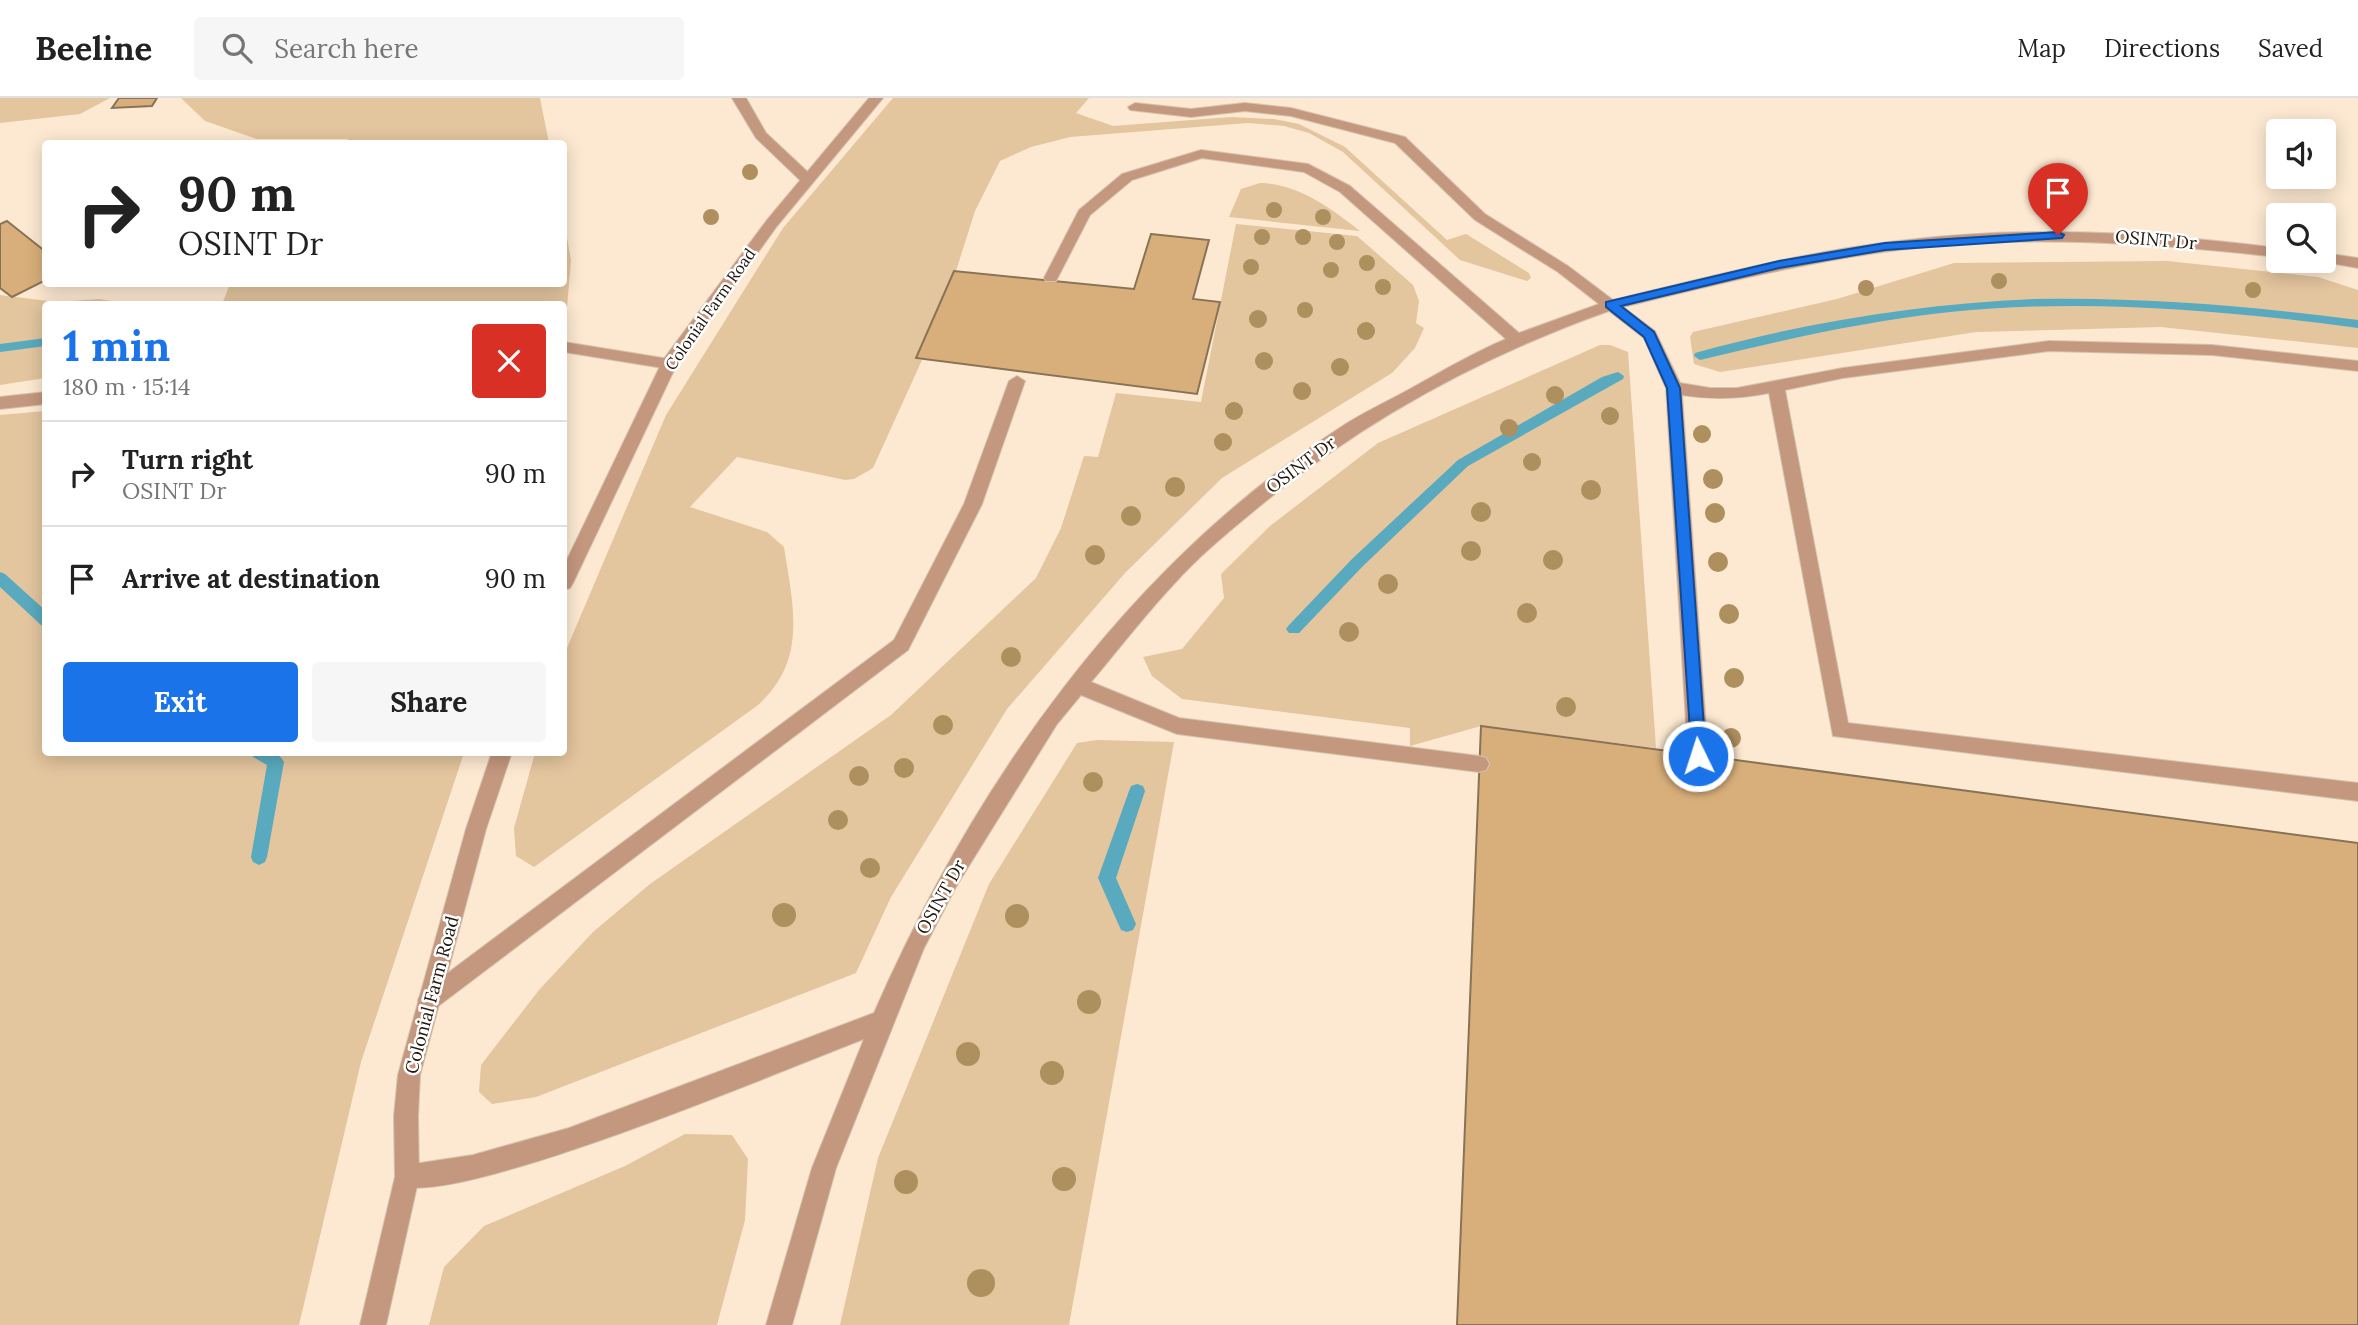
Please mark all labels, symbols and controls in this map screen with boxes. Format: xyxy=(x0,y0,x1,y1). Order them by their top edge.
search box xyxy=(194,17,684,80)
text: Beeline xyxy=(35,27,152,69)
icon: search xyxy=(218,29,256,67)
text: Search here xyxy=(274,32,419,65)
text: Map xyxy=(2017,33,2066,64)
text: Directions xyxy=(2104,33,2220,64)
text: Saved xyxy=(2258,33,2323,64)
map controls xyxy=(2266,119,2336,273)
button: sound xyxy=(2266,119,2336,189)
text: 90 m xyxy=(178,162,295,224)
pin xyxy=(2028,163,2088,235)
icon: right xyxy=(63,168,154,259)
icon: arrive xyxy=(2039,174,2077,212)
button: search xyxy=(2266,203,2336,273)
text: OSINT Dr xyxy=(178,223,323,264)
street label: OSINT Dr xyxy=(2114,224,2198,255)
street label: Colonial Farm Road xyxy=(660,244,760,374)
text: 1 min xyxy=(63,319,170,373)
button: close xyxy=(472,324,546,398)
text: 180 m · 15:14 xyxy=(63,372,191,401)
street label: OSINT Dr xyxy=(1261,431,1340,498)
text: Turn right xyxy=(122,443,253,476)
icon: right xyxy=(63,455,101,493)
text: 90 m xyxy=(485,457,546,490)
text: OSINT Dr xyxy=(122,476,226,505)
icon: arrive xyxy=(63,560,101,598)
text: Arrive at destination xyxy=(122,562,380,595)
text: 90 m xyxy=(485,562,546,595)
button: Exit xyxy=(63,662,298,742)
button: Share xyxy=(312,662,546,742)
position arrow xyxy=(1661,719,1735,793)
street label: OSINT Dr xyxy=(911,855,971,938)
street label: Colonial Farm Road xyxy=(399,913,464,1076)

